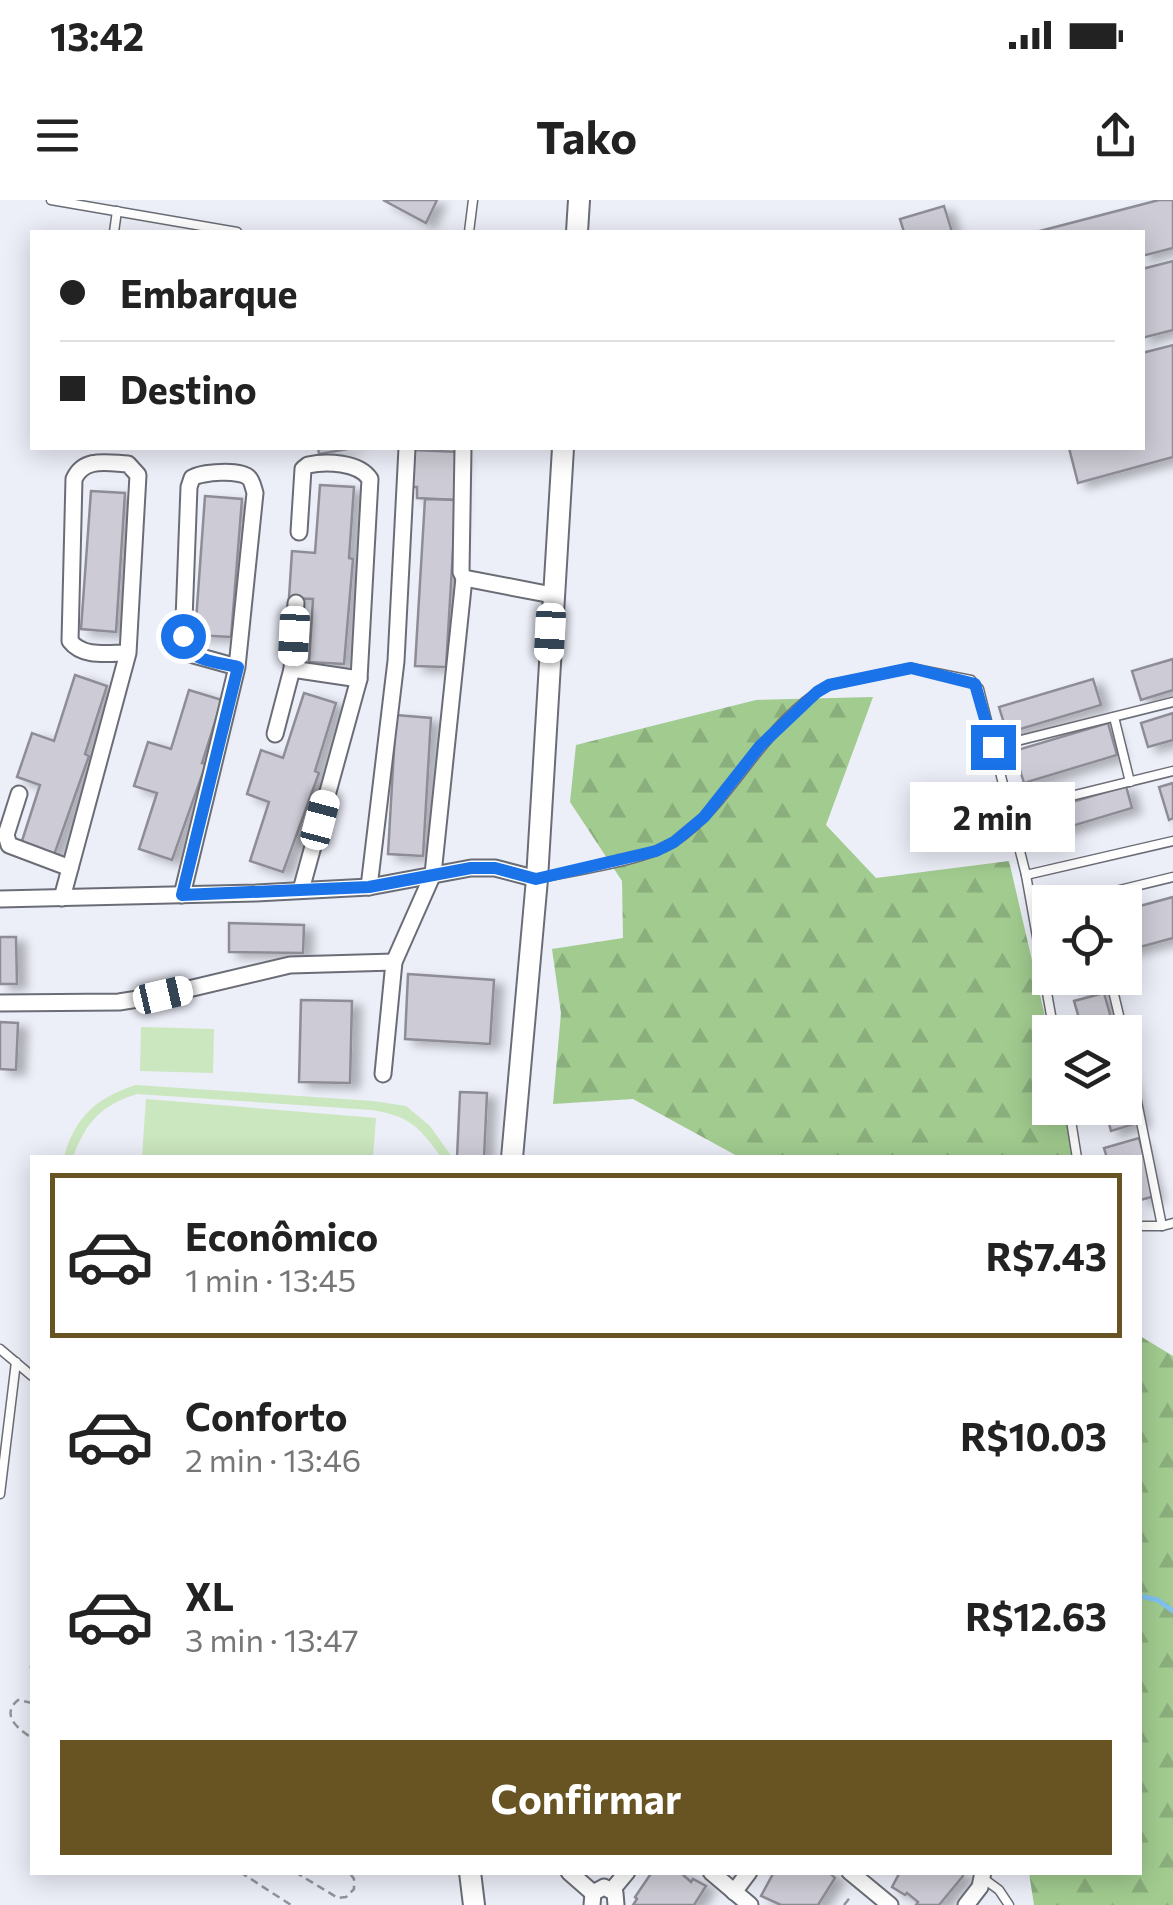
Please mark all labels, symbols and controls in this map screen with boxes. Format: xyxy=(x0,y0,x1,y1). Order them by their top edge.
text: 13:42 xyxy=(50,12,144,59)
icon: menu xyxy=(30,108,85,163)
text: Tako xyxy=(536,108,637,163)
icon: share xyxy=(1088,108,1143,163)
text: Embarque xyxy=(120,269,298,316)
text: Destino xyxy=(120,365,257,412)
car xyxy=(533,602,567,664)
car xyxy=(277,605,311,667)
route start xyxy=(161,614,206,659)
route end xyxy=(971,725,1016,770)
callout: 2 min xyxy=(910,782,1076,852)
car xyxy=(298,787,342,853)
text: 2 min xyxy=(953,797,1032,837)
map controls xyxy=(1032,885,1142,1125)
button: locate xyxy=(1032,885,1142,995)
car xyxy=(130,974,196,1016)
button: layers xyxy=(1032,1015,1142,1125)
icon: car xyxy=(65,1211,155,1301)
text: Econômico xyxy=(185,1212,378,1259)
text: R$7.43 xyxy=(986,1232,1107,1279)
text: 1 min · 13:45 xyxy=(185,1259,356,1299)
icon: car xyxy=(65,1391,155,1481)
text: Conforto xyxy=(185,1392,348,1439)
text: R$10.03 xyxy=(960,1412,1107,1459)
text: 2 min · 13:46 xyxy=(185,1439,361,1479)
icon: car xyxy=(65,1571,155,1661)
text: XL xyxy=(185,1572,234,1619)
text: R$12.63 xyxy=(965,1592,1107,1639)
text: 3 min · 13:47 xyxy=(185,1619,359,1659)
button: Confirmar xyxy=(60,1740,1112,1855)

